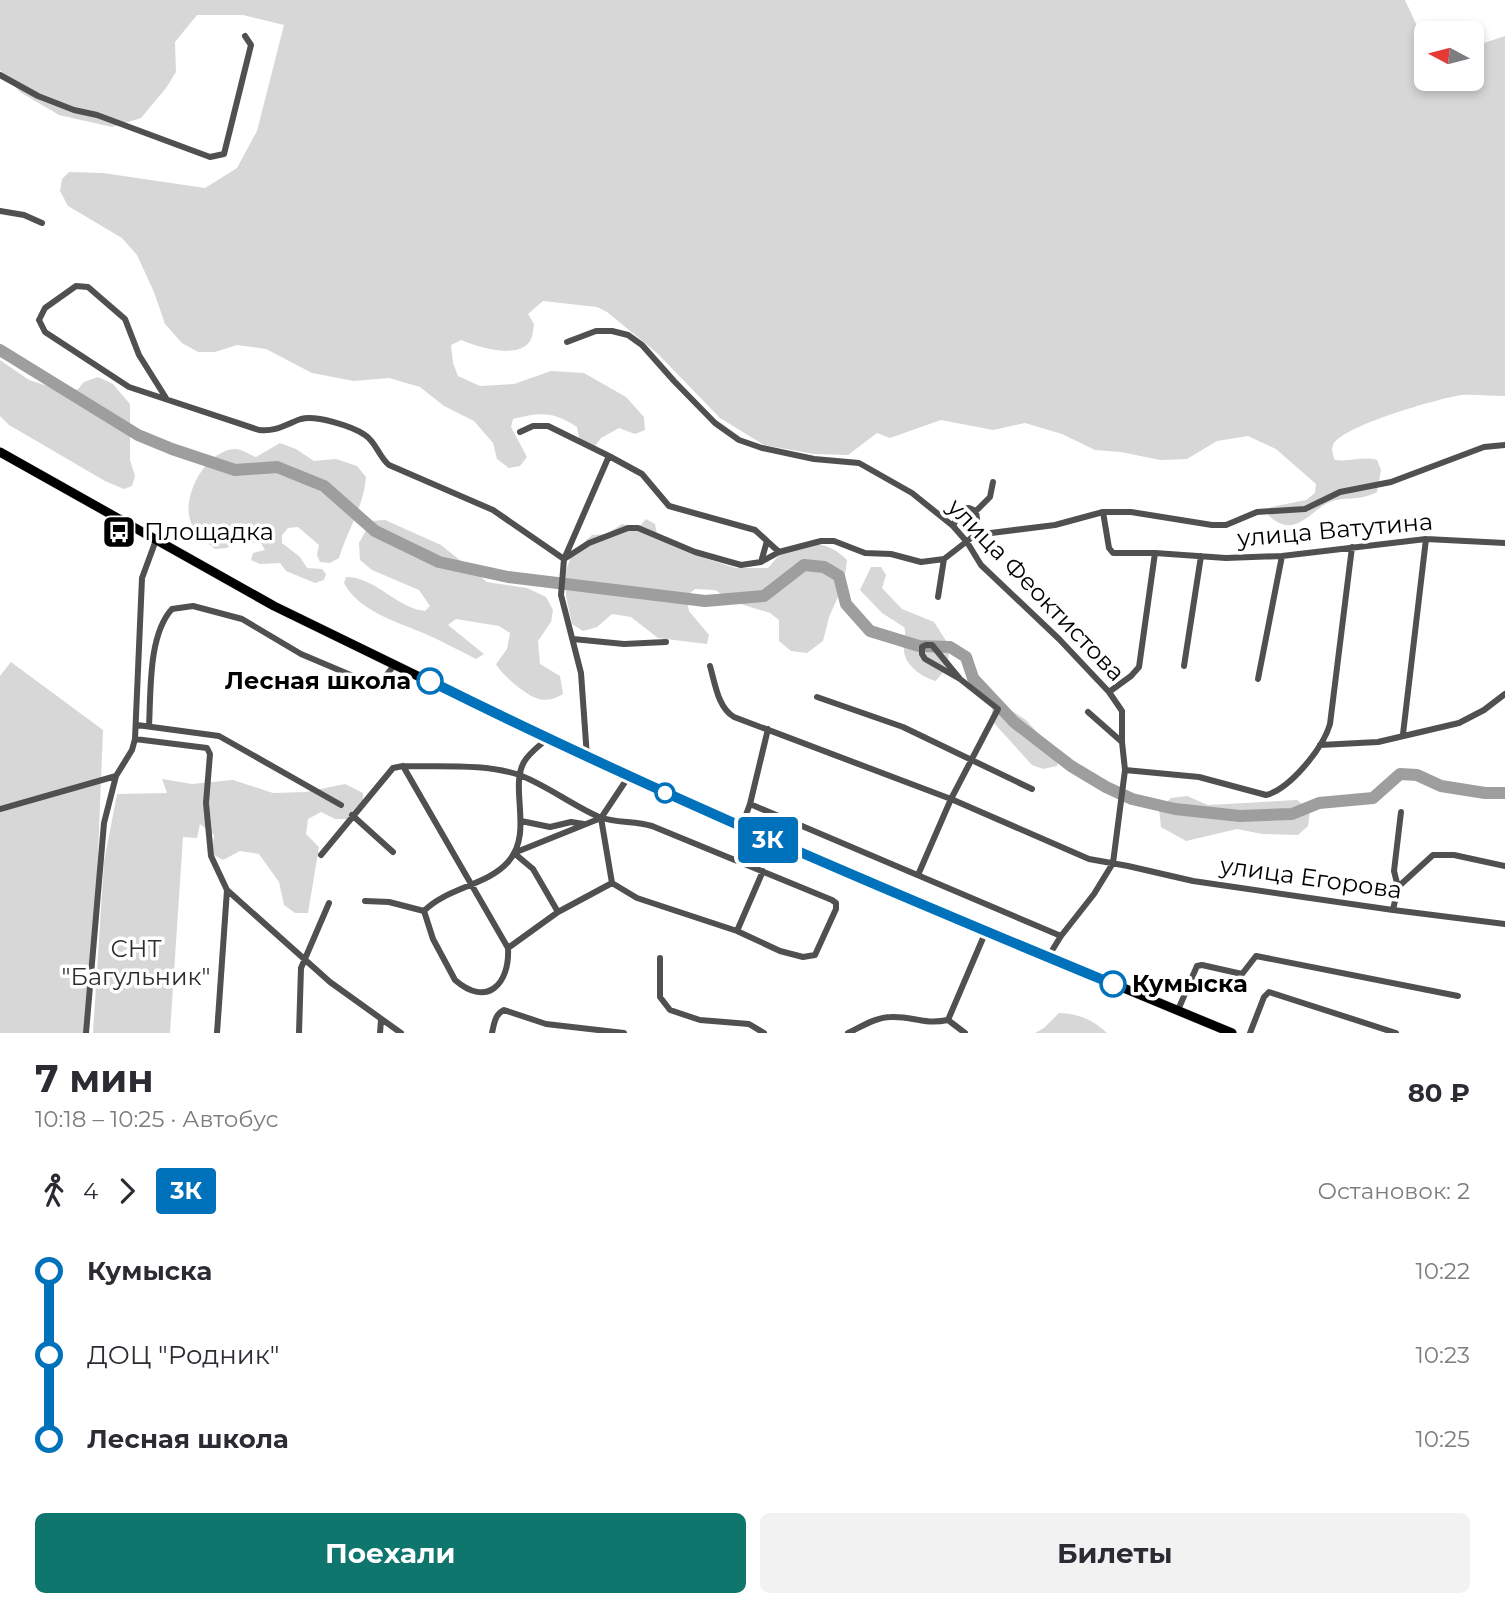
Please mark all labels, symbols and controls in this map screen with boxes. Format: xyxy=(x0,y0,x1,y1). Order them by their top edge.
north arrow xyxy=(1414,21,1484,91)
map controls xyxy=(1414,21,1484,91)
street label: улица Феоктистова xyxy=(941,492,1131,687)
street label: улица Ватутина xyxy=(1235,507,1434,553)
bus stop icon: Площадка xyxy=(100,513,138,551)
place label: Площадка xyxy=(144,517,274,546)
place label: Лесная школа xyxy=(225,666,411,695)
marker: Лесная школа xyxy=(417,668,443,694)
unlabelled marker xyxy=(655,783,675,803)
line badge: 3К xyxy=(736,817,800,863)
text: 3К xyxy=(752,825,784,854)
street label: улица Егорова xyxy=(1217,850,1404,905)
park label: СНТ "Багульник" xyxy=(62,934,210,991)
place label: Кумыска xyxy=(1132,969,1248,998)
marker: Кумыска xyxy=(1100,971,1126,997)
text: 7 мин xyxy=(35,1055,154,1102)
text: 80 ₽ xyxy=(1408,1077,1470,1109)
text: 10:18 – 10:25 · Автобус xyxy=(35,1105,279,1133)
icon: walk xyxy=(35,1172,73,1210)
icon: forward xyxy=(108,1172,146,1210)
text: 3К xyxy=(170,1176,202,1205)
text: 4 xyxy=(83,1177,98,1205)
text: Остановок: 2 xyxy=(1318,1177,1470,1205)
text: Кумыска xyxy=(87,1255,212,1287)
text: 10:22 xyxy=(1415,1257,1470,1285)
text: ДОЦ "Родник" xyxy=(87,1339,280,1371)
text: 10:23 xyxy=(1416,1341,1470,1369)
text: Лесная школа xyxy=(87,1423,289,1455)
text: 10:25 xyxy=(1416,1425,1470,1453)
button: Поехали xyxy=(35,1513,746,1593)
button: Билеты xyxy=(760,1513,1470,1593)

